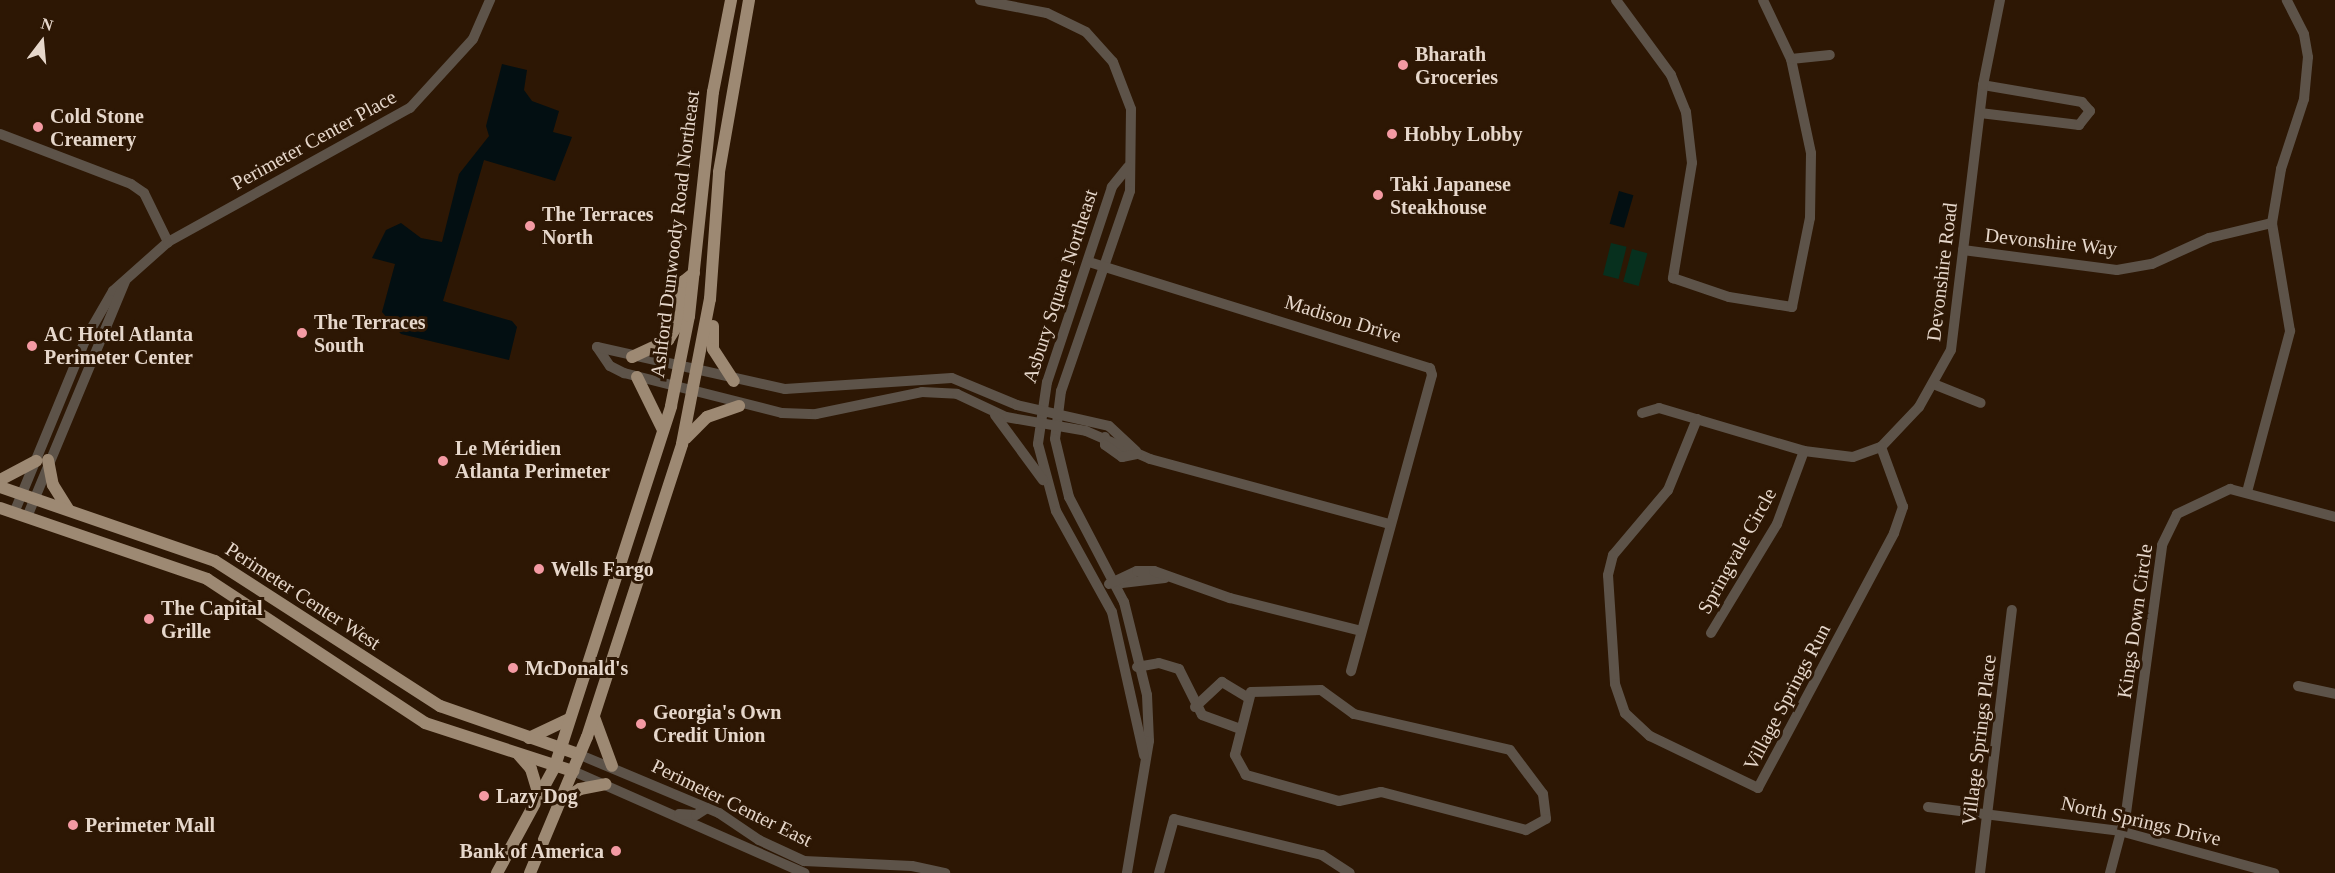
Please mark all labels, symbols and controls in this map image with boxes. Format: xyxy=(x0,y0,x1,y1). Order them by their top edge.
north arrow xyxy=(12,12,72,72)
text: N xyxy=(39,14,55,34)
place label: Bharath Groceries xyxy=(1415,42,1498,89)
marker: Bharath Groceries xyxy=(1396,58,1410,72)
street label: Perimeter Center Place xyxy=(228,85,400,195)
street label: Ashford Dunwoody Road Northeast xyxy=(645,89,705,379)
place label: Cold Stone Creamery xyxy=(50,104,144,151)
marker: Cold Stone Creamery xyxy=(31,120,45,134)
place label: Hobby Lobby xyxy=(1404,122,1522,146)
marker: Hobby Lobby xyxy=(1385,127,1399,141)
place label: Taki Japanese Steakhouse xyxy=(1390,172,1511,219)
street label: Asbury Square Northeast xyxy=(1017,186,1103,386)
marker: Taki Japanese Steakhouse xyxy=(1371,188,1385,202)
street label: Devonshire Road xyxy=(1922,201,1962,343)
place label: The Terraces North xyxy=(542,202,654,249)
marker: The Terraces North xyxy=(523,219,537,233)
street label: Devonshire Way xyxy=(1983,223,2119,261)
street label: Madison Drive xyxy=(1282,290,1404,348)
place label: The Terraces South xyxy=(314,310,426,357)
place label: AC Hotel Atlanta Perimeter Center xyxy=(44,322,194,369)
marker: The Terraces South xyxy=(295,326,309,340)
marker: AC Hotel Atlanta Perimeter Center xyxy=(25,339,39,353)
place label: Le Méridien Atlanta Perimeter xyxy=(455,437,610,484)
marker: Le Méridien Atlanta Perimeter xyxy=(436,454,450,468)
street label: Springvale Circle xyxy=(1692,484,1782,618)
street label: Perimeter Center West xyxy=(221,537,385,655)
street label: Kings Down Circle xyxy=(2112,542,2158,700)
place label: Wells Fargo xyxy=(551,557,654,581)
marker: Wells Fargo xyxy=(532,562,546,576)
place label: The Capital Grille xyxy=(161,596,263,643)
marker: The Capital Grille xyxy=(142,612,156,626)
street label: Village Springs Run xyxy=(1738,620,1836,774)
street label: Village Springs Place xyxy=(1957,653,2001,827)
place label: McDonald's xyxy=(525,656,628,680)
marker: McDonald's xyxy=(506,661,520,675)
place label: Georgia's Own Credit Union xyxy=(653,700,781,747)
marker: Georgia's Own Credit Union xyxy=(634,717,648,731)
street label: Perimeter Center East xyxy=(648,754,816,852)
place label: Lazy Dog xyxy=(496,784,578,808)
marker: Lazy Dog xyxy=(477,789,491,803)
street label: North Springs Drive xyxy=(2059,791,2223,851)
place label: Perimeter Mall xyxy=(85,813,215,837)
marker: Perimeter Mall xyxy=(66,818,80,832)
place label: Bank of America xyxy=(458,839,604,863)
marker: Bank of America xyxy=(609,844,623,858)

